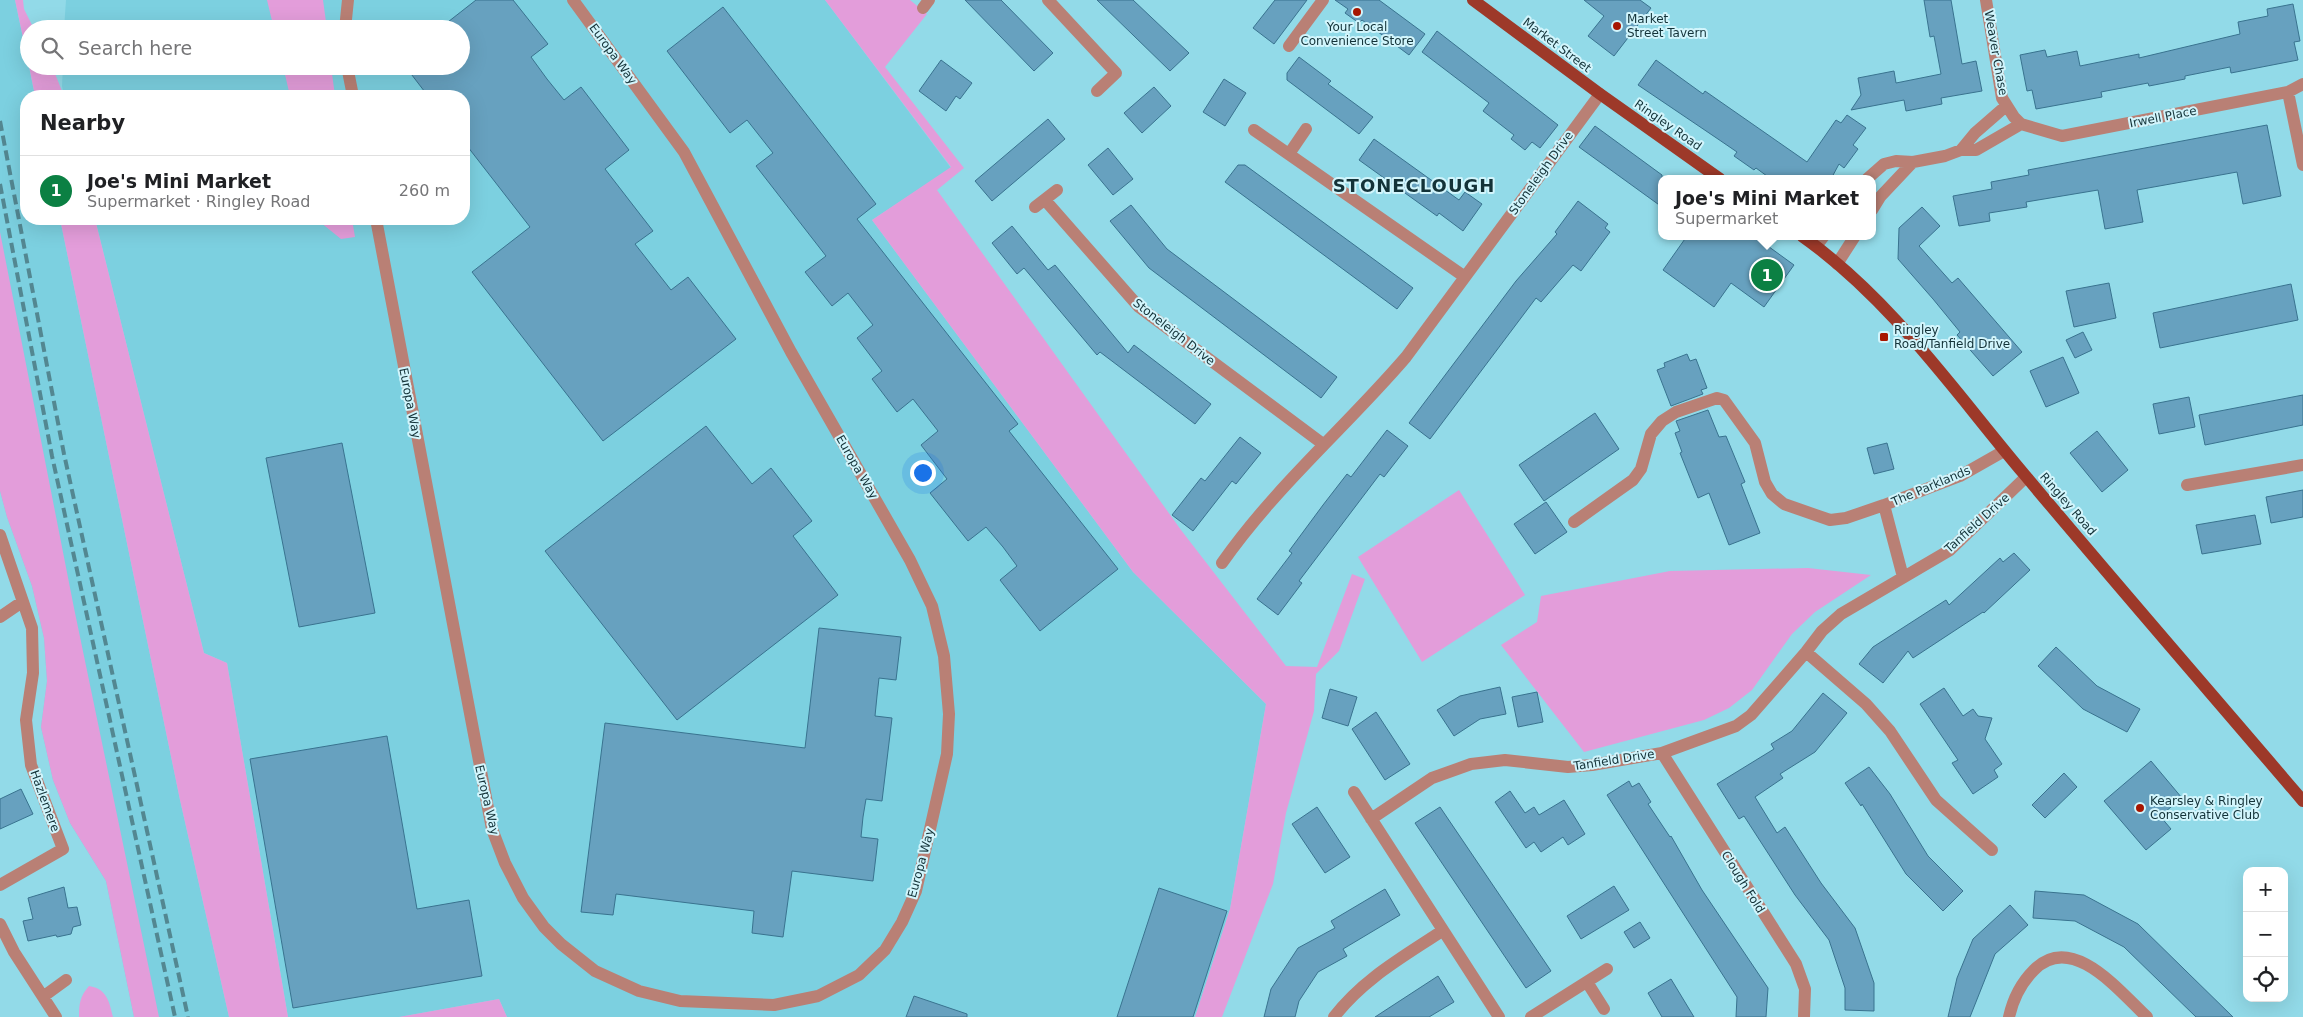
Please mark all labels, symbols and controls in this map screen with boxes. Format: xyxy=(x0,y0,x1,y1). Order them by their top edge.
marker: Your Local Convenience Store xyxy=(1351,6,1363,18)
street label: Weaver Chase xyxy=(1982,9,2010,97)
place label: Market Street Tavern xyxy=(1627,12,1707,40)
street label: Market Street xyxy=(1520,15,1594,75)
search box xyxy=(20,20,470,75)
place label: Your Local Convenience Store xyxy=(1300,20,1414,48)
marker: Market Street Tavern xyxy=(1611,20,1623,32)
street label: Europa Way xyxy=(586,21,640,87)
icon: search xyxy=(38,34,66,62)
text: Search here xyxy=(78,37,192,59)
street label: Ringley Road xyxy=(1632,97,1704,153)
street label: Irwell Place xyxy=(2128,104,2198,130)
text: Nearby xyxy=(40,111,125,135)
street label: Stoneleigh Drive xyxy=(1506,129,1576,217)
text: Joe's Mini Market xyxy=(87,170,271,192)
district label: STONECLOUGH xyxy=(1333,175,1495,196)
popup xyxy=(1658,175,1876,240)
text: 1 xyxy=(50,181,62,200)
text: 260 m xyxy=(399,181,450,200)
text: Joe's Mini Market xyxy=(1675,187,1859,209)
text: Supermarket · Ringley Road xyxy=(87,192,310,211)
text: Supermarket xyxy=(1675,209,1778,228)
pin: 1 xyxy=(1751,256,1783,294)
street label: Stoneleigh Drive xyxy=(1130,296,1218,368)
place label: Ringley Road/Tanfield Drive xyxy=(1894,323,2010,351)
marker: Ringley Road/Tanfield Drive xyxy=(1878,331,1890,343)
street label: Europa Way xyxy=(396,367,424,439)
street label: Europa Way xyxy=(833,433,881,501)
your location xyxy=(910,460,936,486)
street label: The Parklands xyxy=(1889,463,1973,509)
street label: Ringley Road xyxy=(2037,470,2099,538)
street label: Tanfield Drive xyxy=(1941,490,2012,556)
street label: Tanfield Drive xyxy=(1571,747,1656,773)
street label: Europa Way xyxy=(472,764,502,836)
street label: Hazlemere xyxy=(27,768,63,834)
place label: Kearsley & Ringley Conservative Club xyxy=(2150,794,2263,822)
marker: Kearsley & Ringley Conservative Club xyxy=(2134,802,2146,814)
street label: Europa Way xyxy=(905,827,937,899)
street label: Clough Fold xyxy=(1718,848,1768,916)
map controls xyxy=(2243,867,2288,1002)
button: + xyxy=(2243,867,2288,912)
button: − xyxy=(2243,912,2288,957)
button: locate xyxy=(2243,957,2288,1002)

